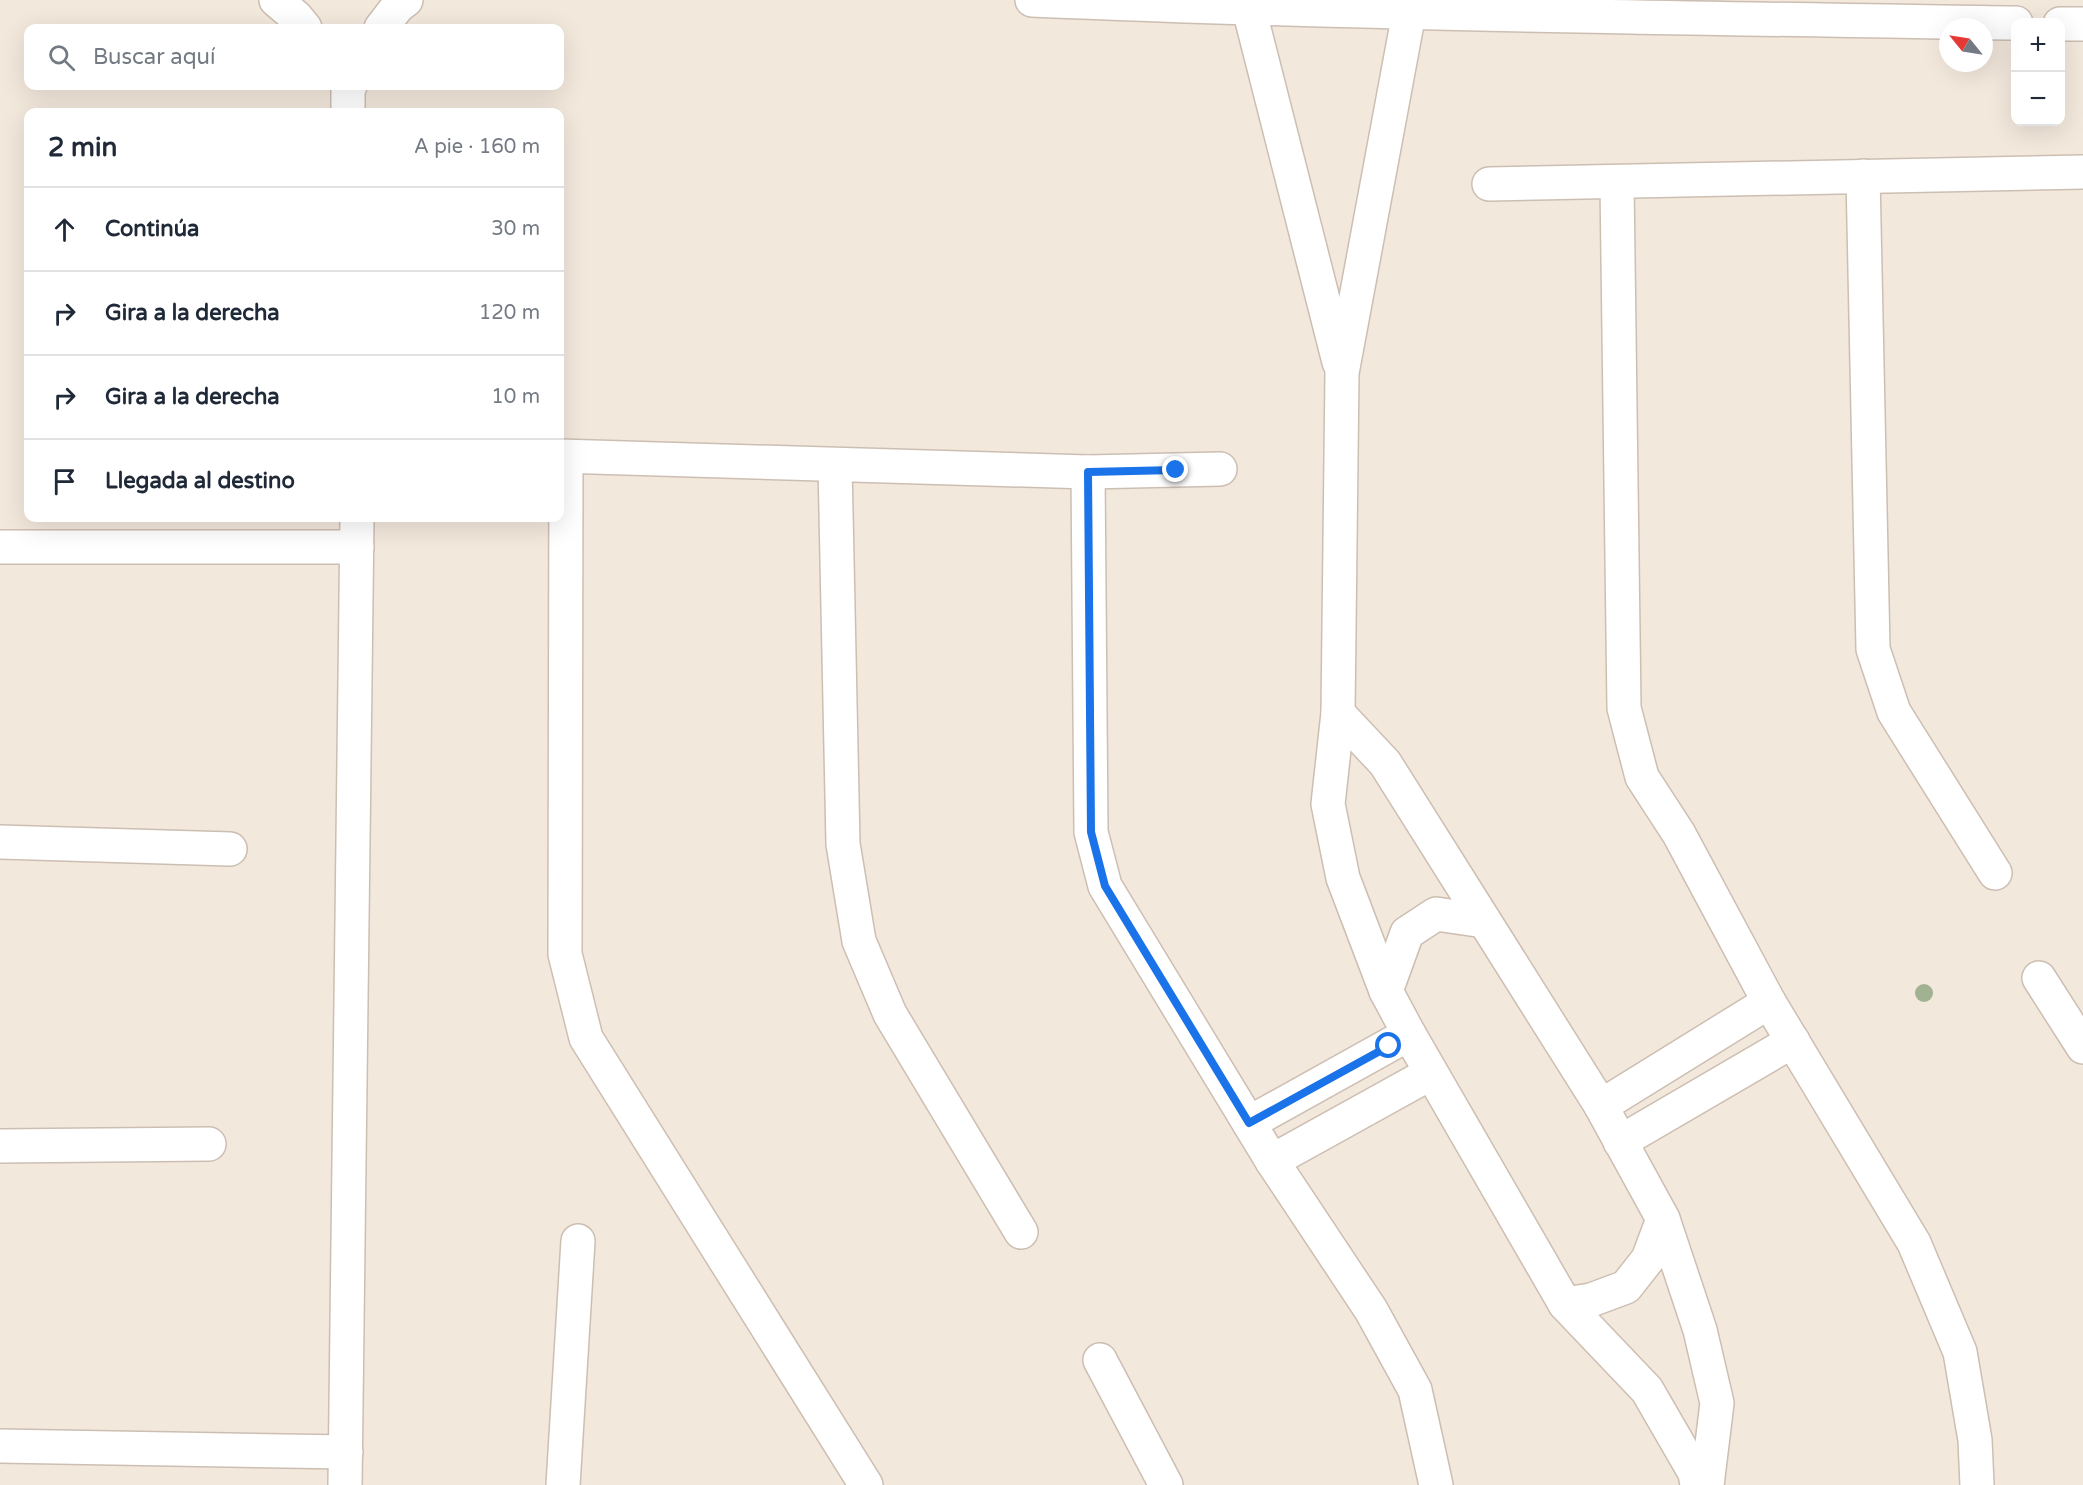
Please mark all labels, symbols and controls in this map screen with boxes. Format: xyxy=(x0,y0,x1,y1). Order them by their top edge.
north arrow xyxy=(1939,18,1993,72)
map controls xyxy=(2011,18,2065,126)
button: + xyxy=(2011,18,2065,72)
search box xyxy=(24,24,564,90)
icon: search xyxy=(45,41,78,74)
text: Buscar aquí xyxy=(93,44,215,70)
button: − xyxy=(2011,72,2065,126)
text: 2 min xyxy=(48,132,117,163)
text: A pie · 160 m xyxy=(414,135,540,159)
icon: ahead xyxy=(48,213,81,246)
text: Continúa xyxy=(105,216,199,242)
text: 30 m xyxy=(491,217,540,241)
icon: right xyxy=(48,297,81,330)
text: Gira a la derecha xyxy=(105,300,280,326)
text: 120 m xyxy=(479,301,540,325)
icon: right xyxy=(48,381,81,414)
text: Gira a la derecha xyxy=(105,384,280,410)
text: 10 m xyxy=(491,385,540,409)
route end xyxy=(1162,456,1188,482)
icon: arrive xyxy=(48,465,81,498)
text: Llegada al destino xyxy=(105,468,295,494)
route start xyxy=(1375,1032,1401,1058)

